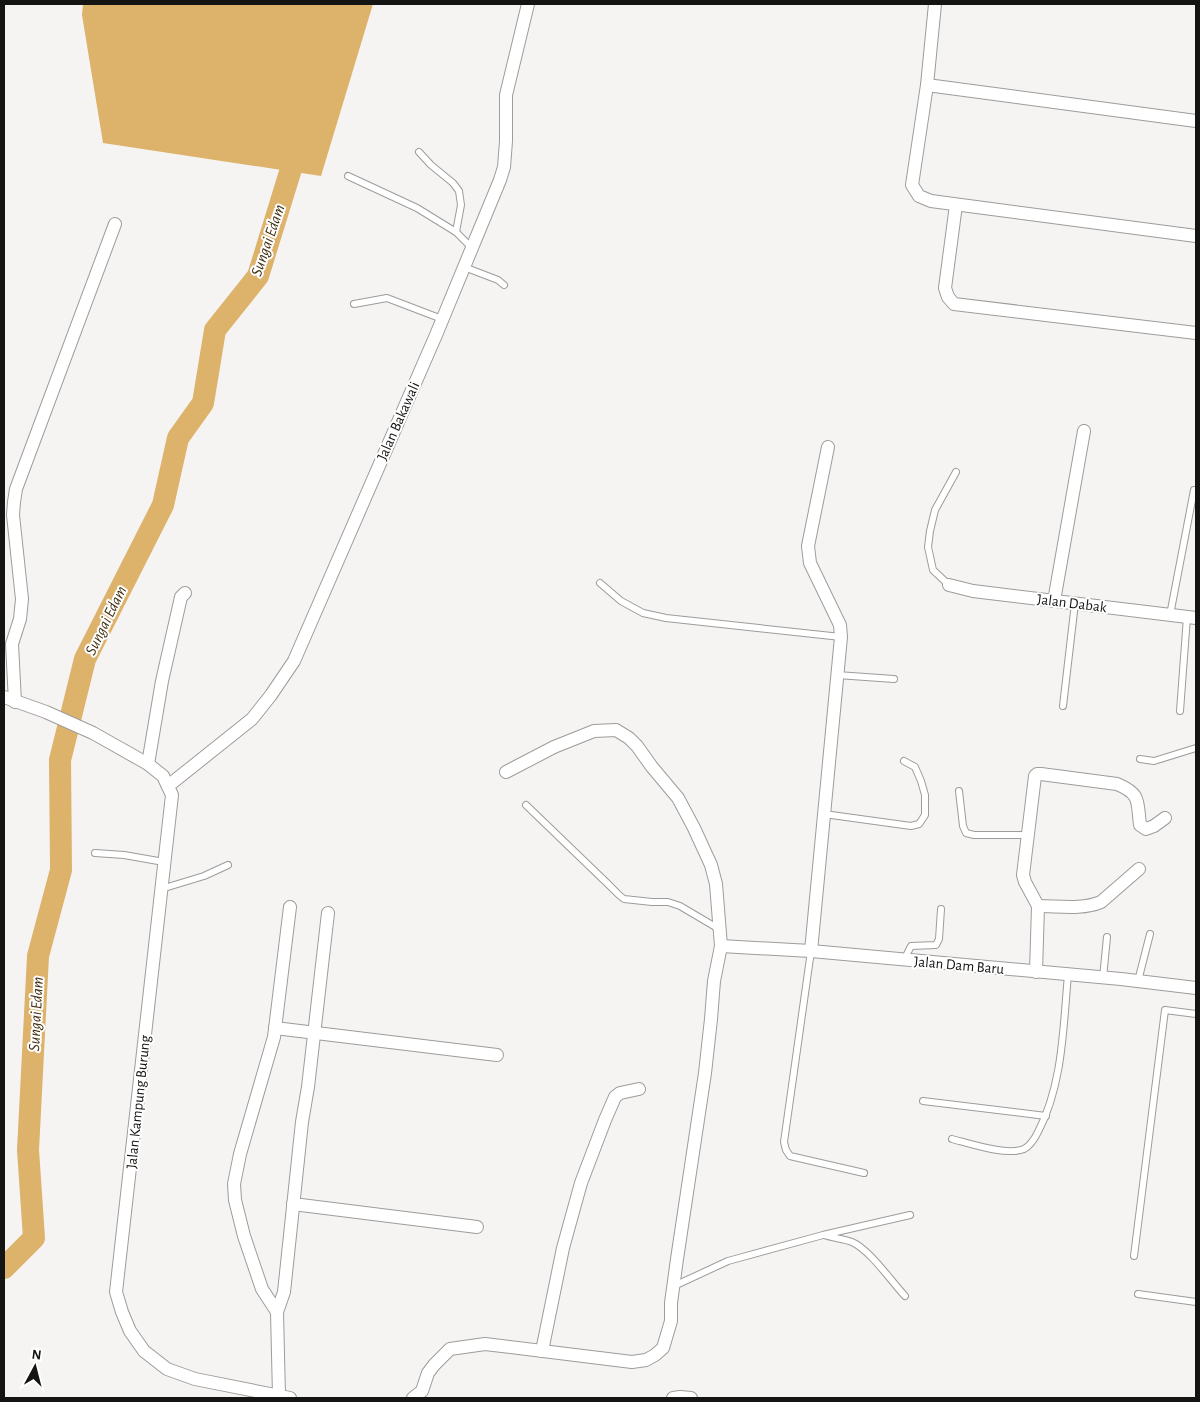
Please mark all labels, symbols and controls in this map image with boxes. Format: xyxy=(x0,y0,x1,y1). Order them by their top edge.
water label: Sungai Edam xyxy=(248,202,288,278)
street label: Jalan Bakawali xyxy=(374,380,422,463)
water label: Sungai Edam xyxy=(82,583,129,658)
street label: Jalan Dabak xyxy=(1036,592,1108,615)
street label: Jalan Dam Baru xyxy=(913,954,1005,977)
water label: Sungai Edam xyxy=(26,976,46,1052)
street label: Jalan Kampung Burung xyxy=(124,1034,153,1170)
north arrow xyxy=(10,1342,60,1392)
text: N xyxy=(31,1348,42,1363)

